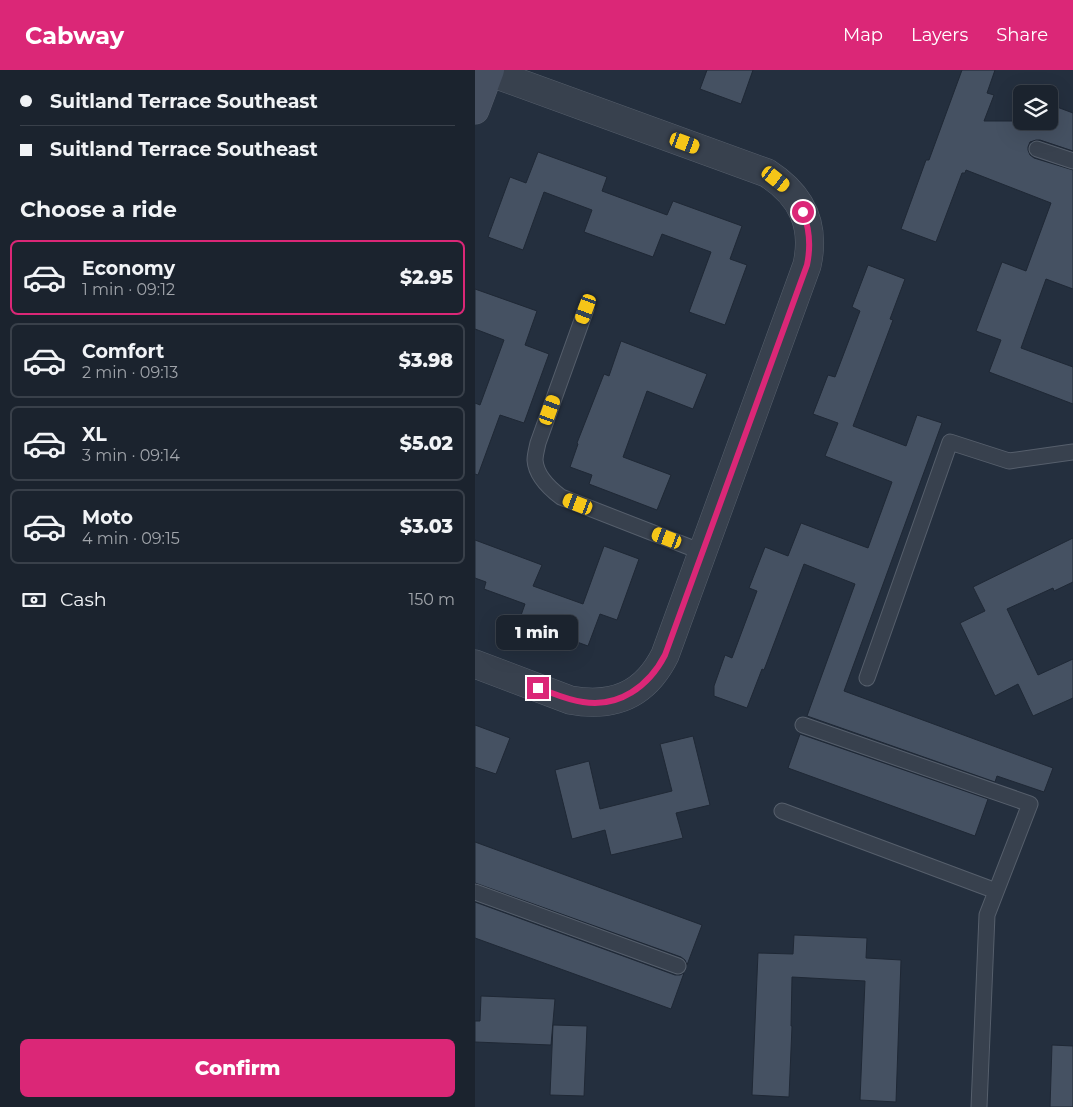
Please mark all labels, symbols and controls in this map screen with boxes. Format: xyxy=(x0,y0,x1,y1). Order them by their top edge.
text: Cabway xyxy=(25,21,124,50)
text: Map xyxy=(843,24,883,46)
text: Layers xyxy=(911,24,968,46)
text: Share xyxy=(996,24,1048,46)
map controls xyxy=(1013,85,1058,130)
button: layers xyxy=(1013,85,1058,130)
text: Suitland Terrace Southeast xyxy=(50,90,318,113)
car xyxy=(668,131,701,155)
text: Suitland Terrace Southeast xyxy=(50,138,318,161)
car xyxy=(759,164,792,194)
text: Choose a ride xyxy=(20,196,177,223)
route start xyxy=(792,201,814,223)
icon: car xyxy=(22,255,67,300)
text: Economy xyxy=(82,257,175,280)
text: $2.95 xyxy=(400,266,453,289)
text: 1 min · 09:12 xyxy=(82,280,175,299)
car xyxy=(573,292,598,326)
icon: car xyxy=(22,338,67,383)
text: Comfort xyxy=(82,340,164,363)
text: $3.98 xyxy=(399,349,453,372)
text: 2 min · 09:13 xyxy=(82,363,178,382)
car xyxy=(537,393,562,427)
icon: car xyxy=(22,421,67,466)
text: XL xyxy=(82,423,107,446)
text: $5.02 xyxy=(400,432,453,455)
text: 3 min · 09:14 xyxy=(82,446,180,465)
car xyxy=(561,492,594,516)
icon: car xyxy=(22,504,67,549)
text: Moto xyxy=(82,506,133,529)
text: $3.03 xyxy=(400,515,453,538)
car xyxy=(650,526,683,550)
text: 4 min · 09:15 xyxy=(82,529,180,548)
icon: cash xyxy=(20,586,48,614)
text: Cash xyxy=(60,588,107,611)
text: 150 m xyxy=(408,590,455,609)
callout: 1 min xyxy=(497,616,579,650)
text: 1 min xyxy=(515,623,559,642)
route end xyxy=(527,677,549,699)
button: Confirm xyxy=(20,1039,455,1097)

